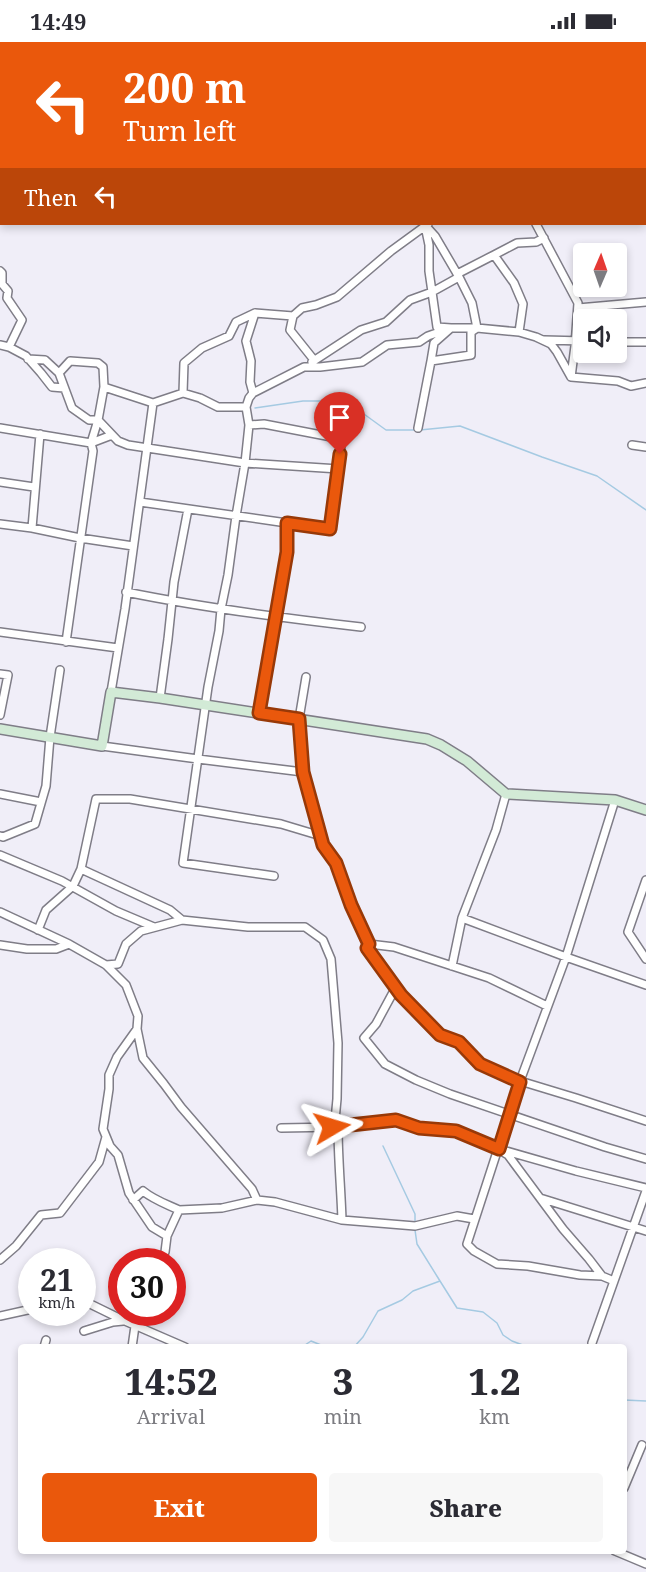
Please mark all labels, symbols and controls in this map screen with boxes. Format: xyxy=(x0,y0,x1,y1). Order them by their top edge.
text: 14:49 xyxy=(30,6,86,36)
text: 200 m xyxy=(123,58,247,115)
icon: left xyxy=(24,66,102,144)
text: Turn left xyxy=(123,112,236,149)
icon: left xyxy=(89,180,122,213)
text: Then xyxy=(24,182,77,212)
north arrow xyxy=(573,243,627,297)
map controls xyxy=(573,243,627,363)
button: sound xyxy=(573,309,627,363)
pin xyxy=(314,392,365,454)
icon: arrive xyxy=(323,401,356,434)
position arrow xyxy=(300,1095,364,1159)
speed limit sign: 30 xyxy=(108,1248,186,1326)
text: 21 xyxy=(40,1259,74,1300)
text: km/h xyxy=(39,1292,75,1312)
text: 14:52 xyxy=(124,1357,217,1406)
text: 3 xyxy=(333,1357,353,1406)
text: 1.2 xyxy=(468,1357,521,1406)
text: Arrival xyxy=(137,1403,205,1430)
text: min xyxy=(324,1403,362,1430)
text: km xyxy=(479,1403,510,1430)
button: Exit xyxy=(42,1473,317,1542)
button: Share xyxy=(329,1473,603,1542)

